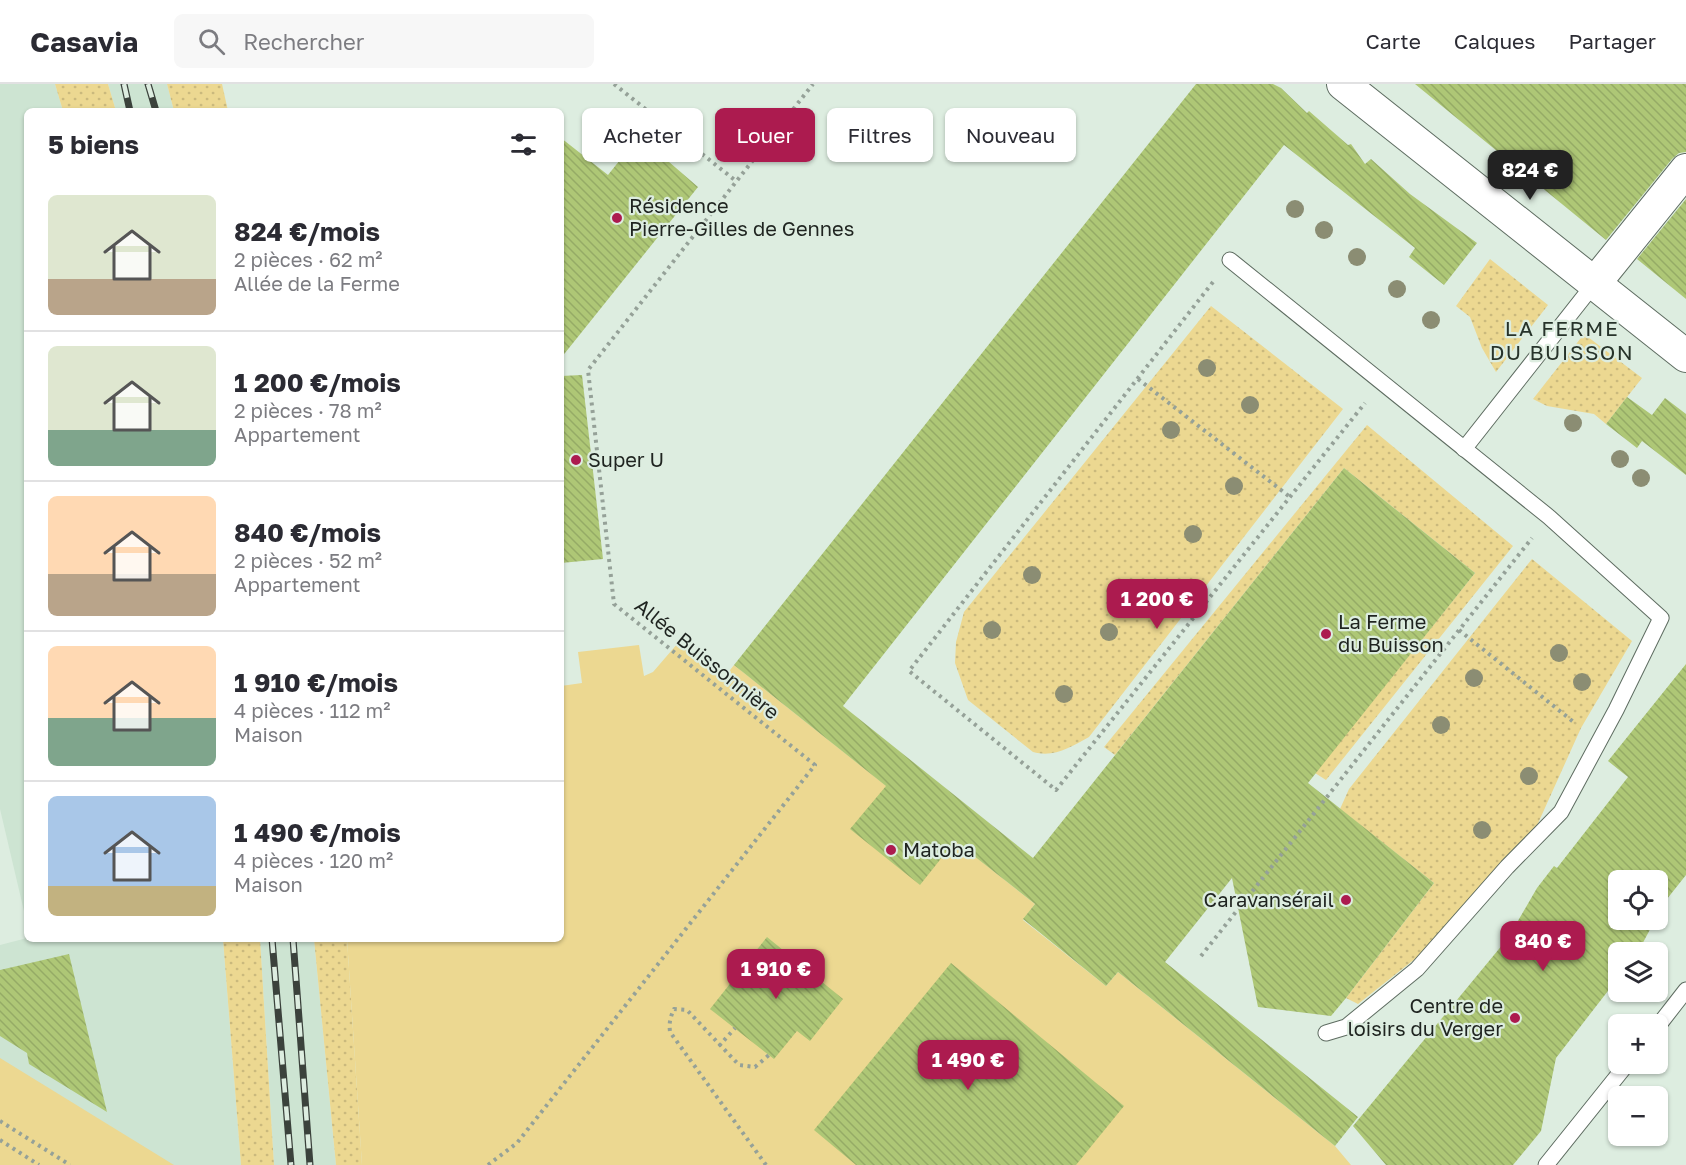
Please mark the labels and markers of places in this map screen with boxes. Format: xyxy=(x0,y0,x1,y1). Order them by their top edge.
pin: 824 € xyxy=(1488,150,1572,201)
place label: Résidence Pierre-Gilles de Gennes xyxy=(629,193,854,240)
marker: Résidence Pierre-Gilles de Gennes xyxy=(610,211,624,225)
place label: Super U xyxy=(588,447,664,471)
marker: Super U xyxy=(569,453,583,467)
pin: 1 200 € xyxy=(1102,579,1212,630)
place label: La Ferme du Buisson xyxy=(1338,609,1444,656)
marker: La Ferme du Buisson xyxy=(1319,627,1333,641)
place label: Matoba xyxy=(903,837,975,861)
marker: Matoba xyxy=(884,843,898,857)
place label: Caravansérail xyxy=(1204,887,1334,911)
marker: Caravansérail xyxy=(1339,893,1353,907)
pin: 840 € xyxy=(1501,921,1585,972)
pin: 1 910 € xyxy=(721,949,831,1000)
place label: Centre de loisirs du Verger xyxy=(1348,993,1503,1040)
marker: Centre de loisirs du Verger xyxy=(1508,1011,1522,1025)
pin: 1 490 € xyxy=(913,1040,1023,1091)

